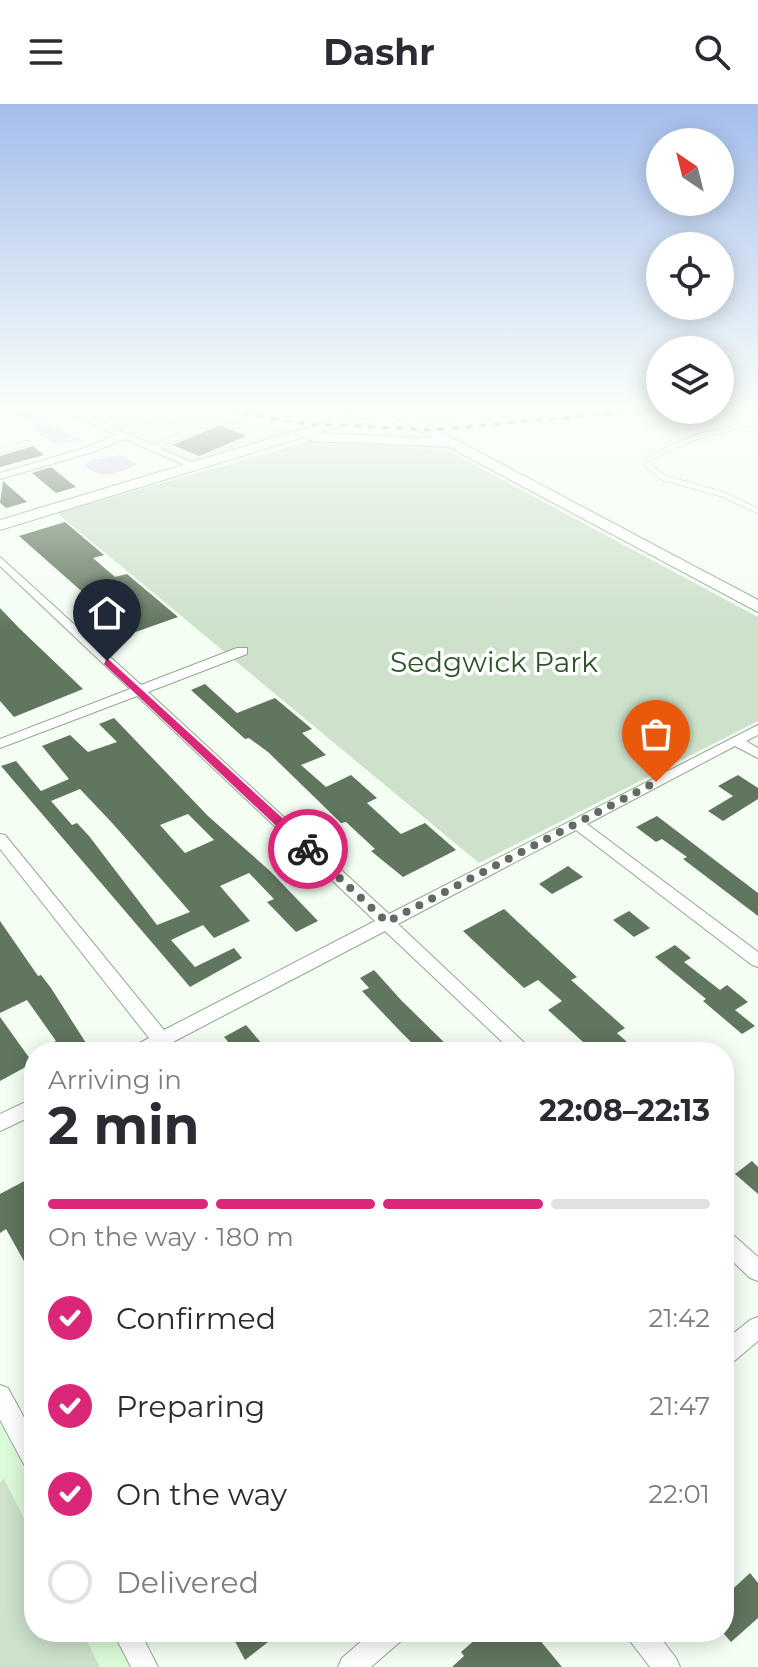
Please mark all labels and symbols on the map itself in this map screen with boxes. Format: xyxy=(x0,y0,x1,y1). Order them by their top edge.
north arrow xyxy=(646,128,734,216)
pin xyxy=(73,579,141,661)
park label: Sedgwick Park xyxy=(390,645,598,679)
pin xyxy=(622,700,690,782)
courier xyxy=(268,809,348,889)

